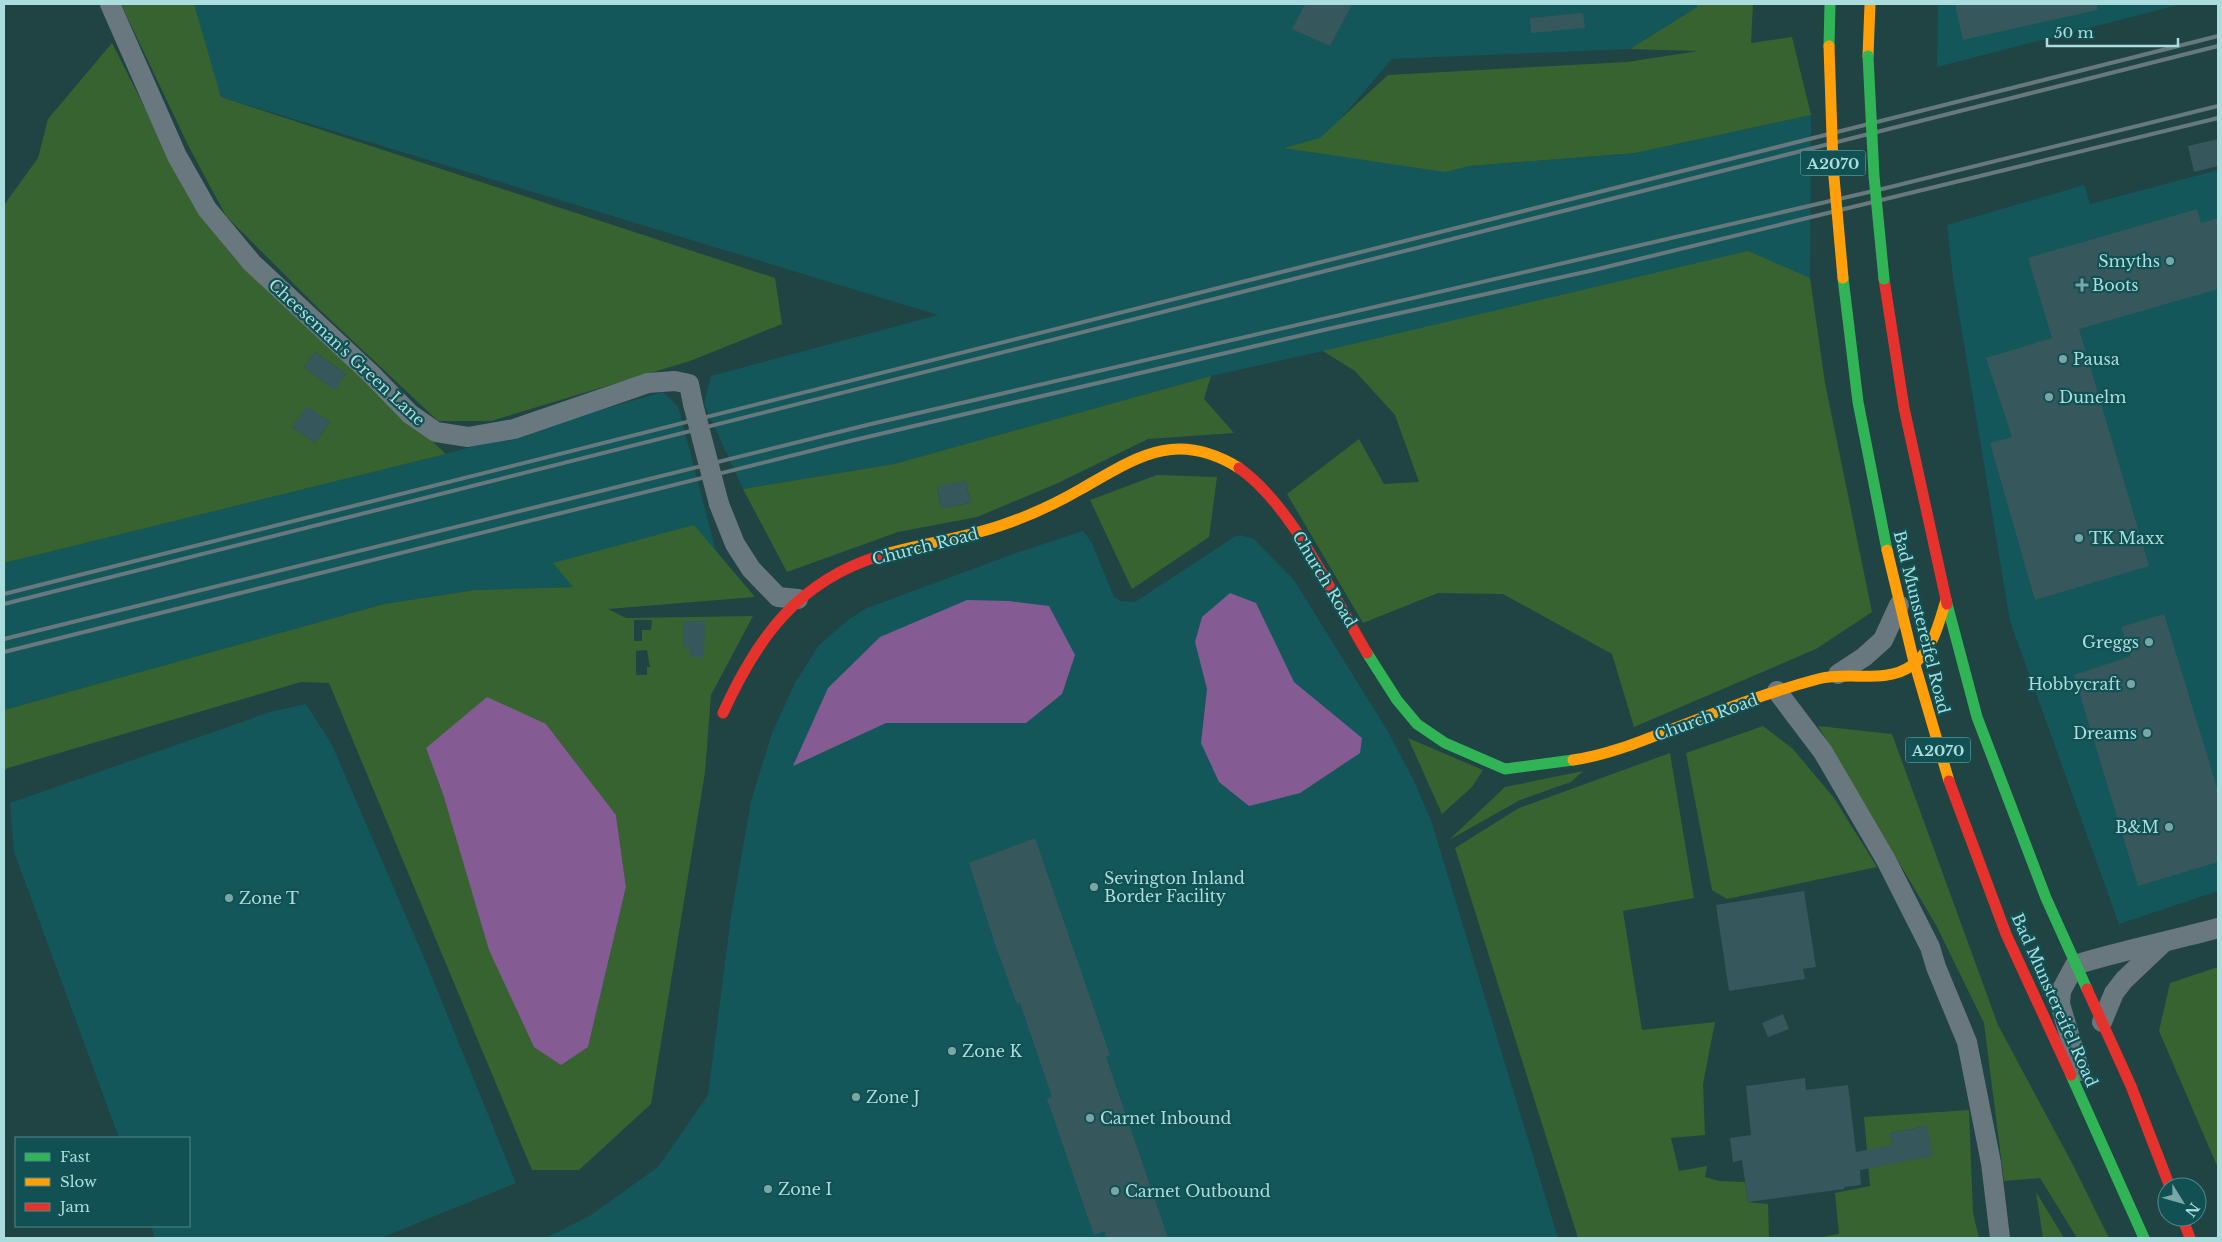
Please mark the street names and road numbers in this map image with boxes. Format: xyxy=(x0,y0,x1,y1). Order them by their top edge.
road number: A2070 xyxy=(1800,150,1866,176)
street label: Cheeseman's Green Lane xyxy=(265,274,429,430)
street label: Church Road xyxy=(870,523,980,569)
street label: Church Road xyxy=(1288,527,1362,631)
street label: Bad Munstereifel Road xyxy=(1890,528,1954,716)
street label: Church Road xyxy=(1651,689,1761,745)
road number: A2070 xyxy=(1906,738,1970,762)
street label: Bad Munstereifel Road xyxy=(2008,910,2102,1090)

